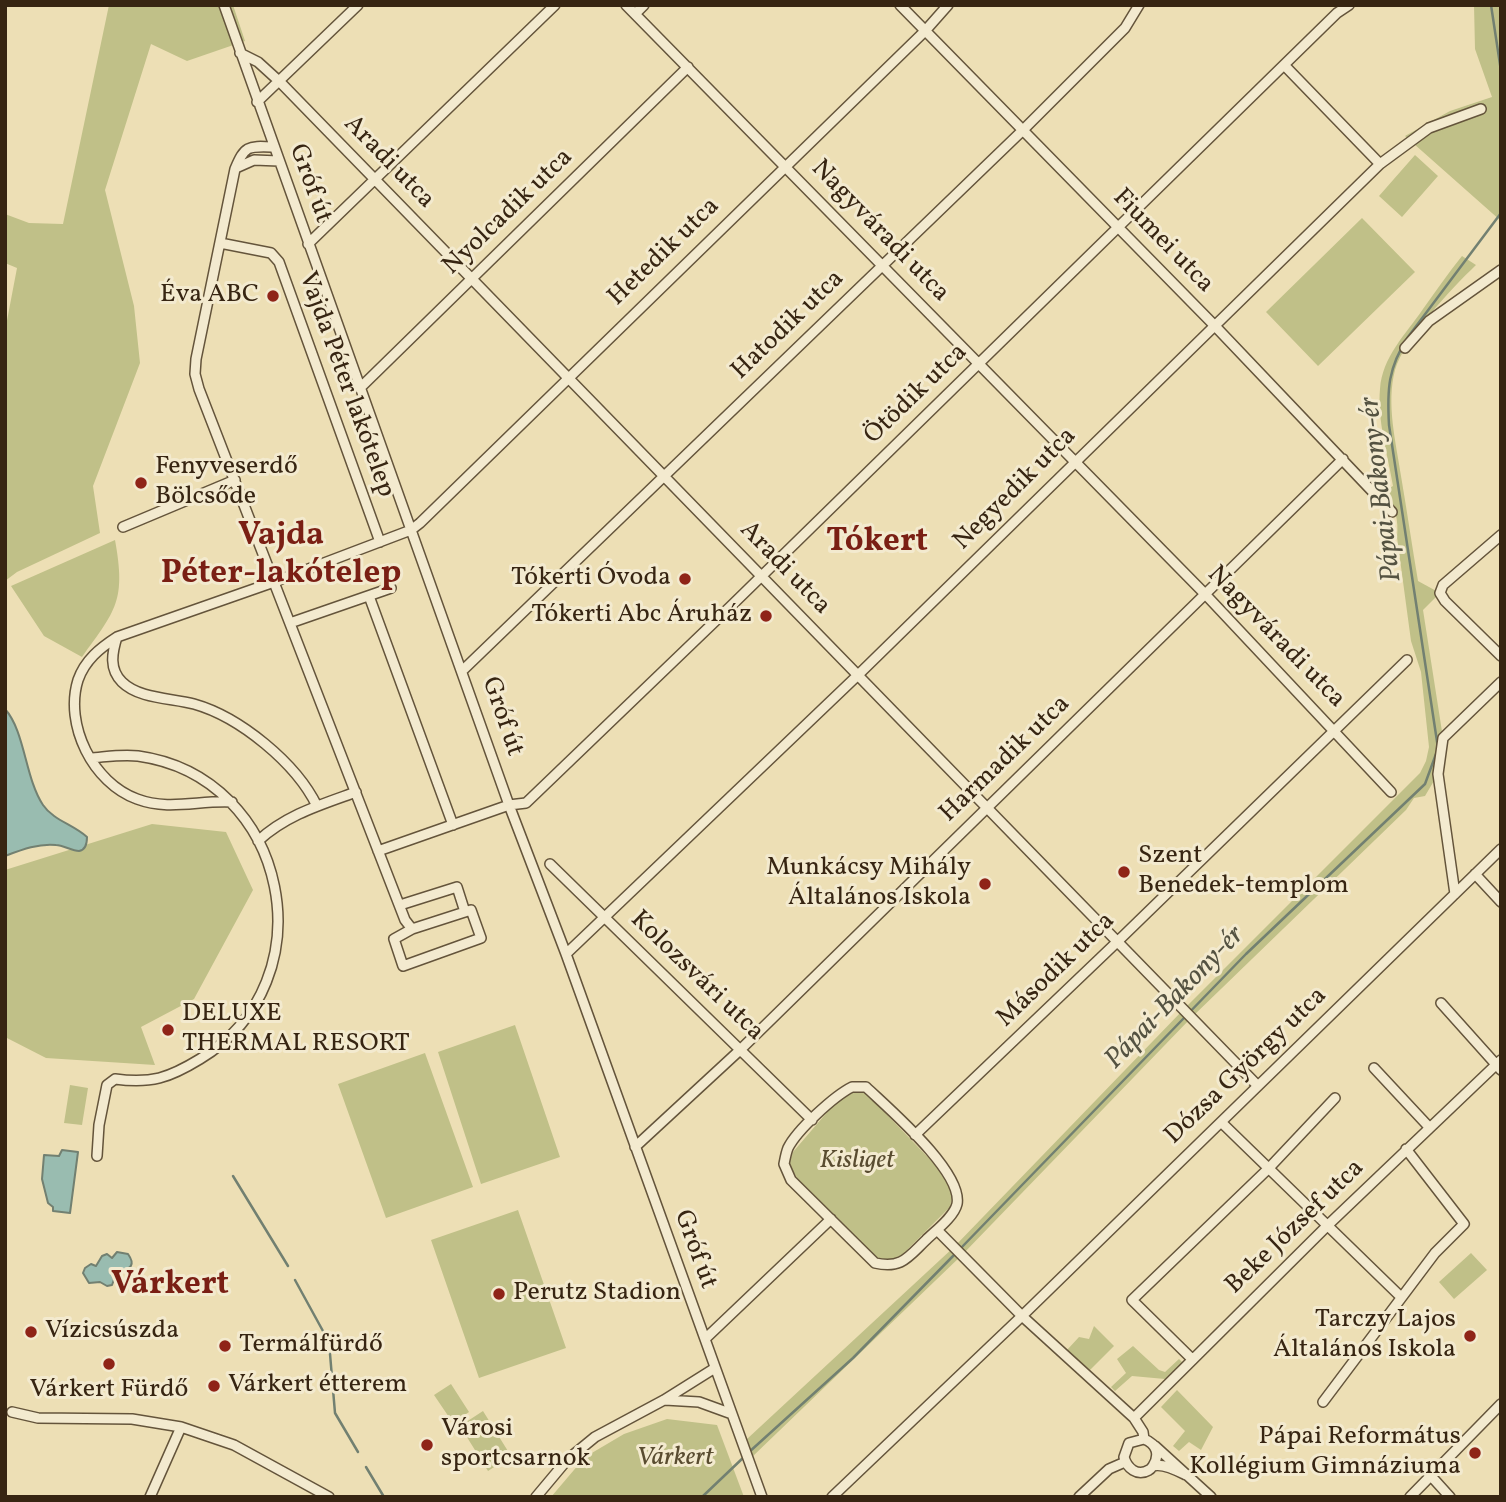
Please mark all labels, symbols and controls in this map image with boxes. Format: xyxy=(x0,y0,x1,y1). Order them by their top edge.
street label: Aradi utca xyxy=(336,110,440,216)
street label: Gróf út xyxy=(280,140,338,228)
street label: Nyolcadik utca xyxy=(437,143,581,283)
street label: Nagyváradi utca xyxy=(803,154,955,310)
street label: Fiumei utca xyxy=(1105,183,1219,301)
street label: Hetedik utca xyxy=(603,192,727,314)
street label: Hatodik utca xyxy=(726,264,852,388)
street label: Vajda Péter lakótelep xyxy=(290,268,400,502)
place label: Éva ABC xyxy=(160,280,259,312)
marker: Éva ABC xyxy=(265,288,281,304)
street label: Ötödik utca xyxy=(859,338,975,452)
water label: Pápai-Bakony-ér xyxy=(1355,394,1411,584)
street label: Negyedik utca xyxy=(948,422,1084,558)
place label: Fenyveserdő Bölcsőde xyxy=(155,452,298,514)
marker: Fenyveserdő Bölcsőde xyxy=(133,475,149,491)
street label: Aradi utca xyxy=(732,516,836,622)
district label: Vajda Péter-lakótelep xyxy=(161,518,401,596)
district label: Tókert xyxy=(826,524,928,564)
street label: Nagyváradi utca xyxy=(1199,560,1351,716)
place label: Tókerti Óvoda xyxy=(511,563,671,595)
marker: Tókerti Óvoda xyxy=(677,571,693,587)
place label: Tókerti Abc Áruház xyxy=(531,600,752,632)
marker: Tókerti Abc Áruház xyxy=(758,608,774,624)
street label: Gróf út xyxy=(473,673,529,761)
street label: Harmadik utca xyxy=(934,690,1078,830)
place label: Szent Benedek-templom xyxy=(1138,841,1349,903)
place label: Munkácsy Mihály Általános Iskola xyxy=(766,853,971,914)
marker: Szent Benedek-templom xyxy=(1116,864,1132,880)
marker: Munkácsy Mihály Általános Iskola xyxy=(977,876,993,892)
street label: Kolozsvári utca xyxy=(623,905,769,1049)
street label: Második utca xyxy=(991,907,1123,1035)
water label: Pápai-Bakony-ér xyxy=(1099,920,1253,1078)
street label: Dózsa György utca xyxy=(1159,982,1335,1152)
place label: DELUXE THERMAL RESORT xyxy=(182,999,410,1060)
marker: DELUXE THERMAL RESORT xyxy=(160,1022,176,1038)
park label: Kisliget xyxy=(820,1146,894,1178)
street label: Beke József utca xyxy=(1220,1154,1372,1302)
street label: Gróf út xyxy=(665,1206,723,1294)
district label: Várkert xyxy=(111,1267,229,1307)
place label: Perutz Stadion xyxy=(513,1278,681,1310)
marker: Perutz Stadion xyxy=(491,1286,507,1302)
place label: Tarczy Lajos Általános Iskola xyxy=(1273,1305,1456,1366)
place label: Vízicsúszda xyxy=(45,1316,179,1348)
marker: Vízicsúszda xyxy=(23,1324,39,1340)
marker: Tarczy Lajos Általános Iskola xyxy=(1462,1328,1478,1344)
place label: Termálfürdő xyxy=(239,1330,383,1362)
marker: Termálfürdő xyxy=(217,1338,233,1354)
marker: Várkert Fürdő xyxy=(101,1356,117,1372)
place label: Várkert étterem xyxy=(228,1370,407,1402)
place label: Várkert Fürdő xyxy=(30,1375,188,1407)
marker: Várkert étterem xyxy=(206,1378,222,1394)
place label: Városi sportcsarnok xyxy=(441,1414,590,1476)
place label: Pápai Református Kollégium Gimnáziuma xyxy=(1189,1422,1461,1484)
marker: Városi sportcsarnok xyxy=(419,1437,435,1453)
park label: Várkert xyxy=(637,1443,713,1475)
marker: Pápai Református Kollégium Gimnáziuma xyxy=(1467,1445,1483,1461)

